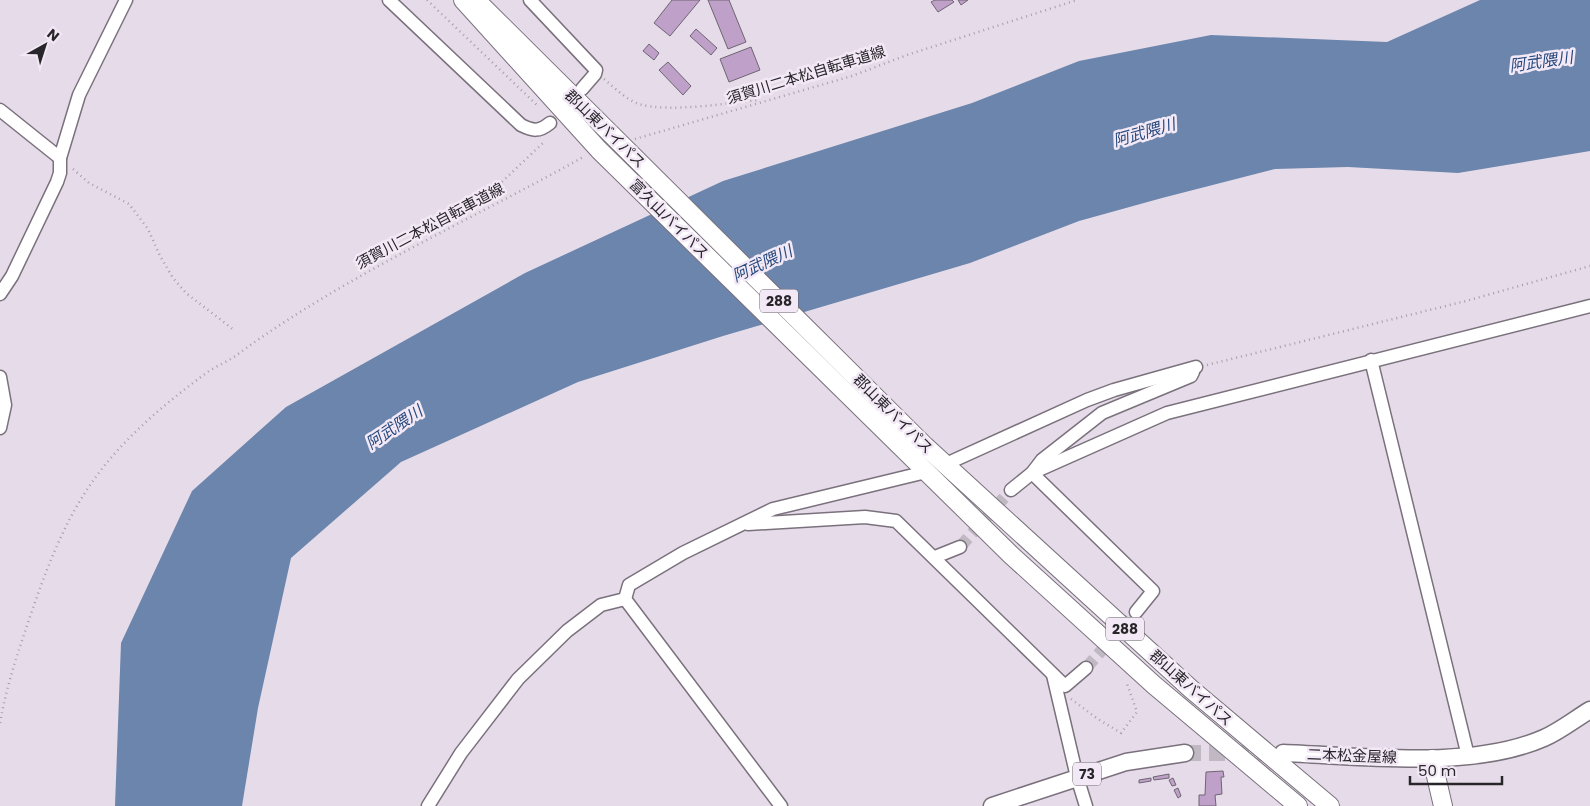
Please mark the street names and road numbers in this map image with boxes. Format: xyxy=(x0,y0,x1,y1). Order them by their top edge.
street label: 須賀川二本松自転車道線 xyxy=(724,40,888,109)
street label: 郡山東バイパス xyxy=(560,85,650,173)
street label: 富久山バイパス xyxy=(625,174,714,263)
street label: 須賀川二本松自転車道線 xyxy=(352,178,508,274)
road number: 288 xyxy=(760,290,798,312)
street label: 郡山東バイパス xyxy=(849,369,938,458)
road number: 288 xyxy=(1106,618,1144,640)
street label: 郡山東バイパス xyxy=(1145,645,1237,730)
street label: 二本松金屋線 xyxy=(1307,743,1397,768)
road number: 73 xyxy=(1073,762,1101,786)

